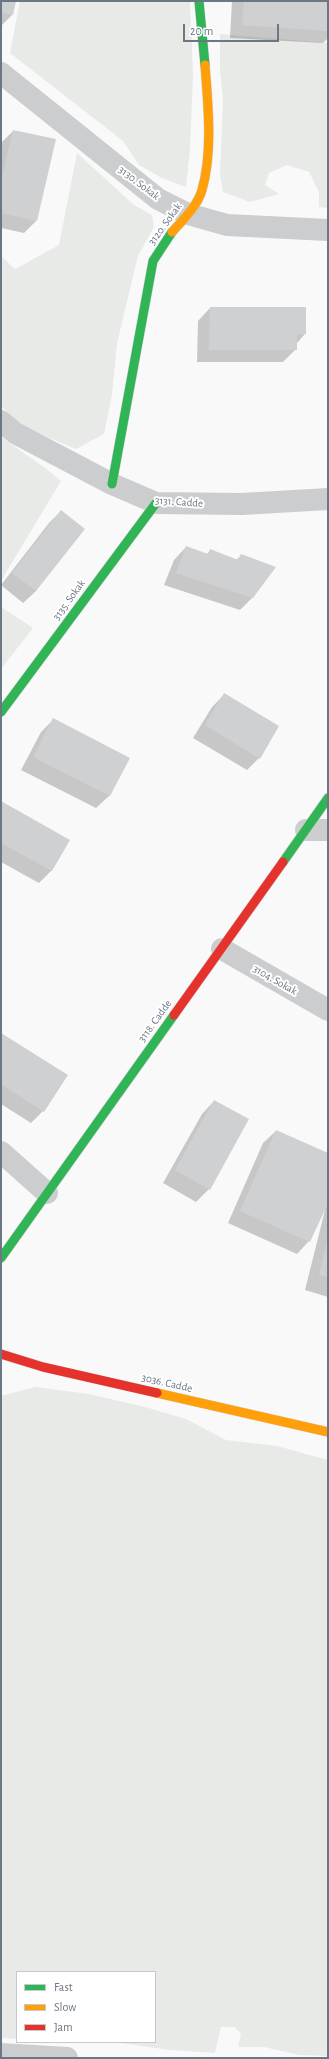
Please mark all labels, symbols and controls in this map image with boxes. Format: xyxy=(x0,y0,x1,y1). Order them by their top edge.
scale bar xyxy=(185,16,281,42)
text: 20 m xyxy=(190,25,213,37)
street label: 3130. Sokak xyxy=(116,163,162,203)
street label: 3120. Sokak xyxy=(145,200,185,248)
street label: 3131. Cadde xyxy=(154,494,204,510)
street label: 3135. Sokak xyxy=(50,577,88,623)
street label: 3104. Sokak xyxy=(250,962,300,998)
street label: 3118. Cadde xyxy=(135,997,175,1045)
street label: 3036. Cadde xyxy=(140,1371,194,1395)
legend xyxy=(16,1971,156,2043)
text: Fast xyxy=(54,1981,73,1993)
text: Slow xyxy=(54,2001,76,2013)
text: Jam xyxy=(54,2021,73,2033)

